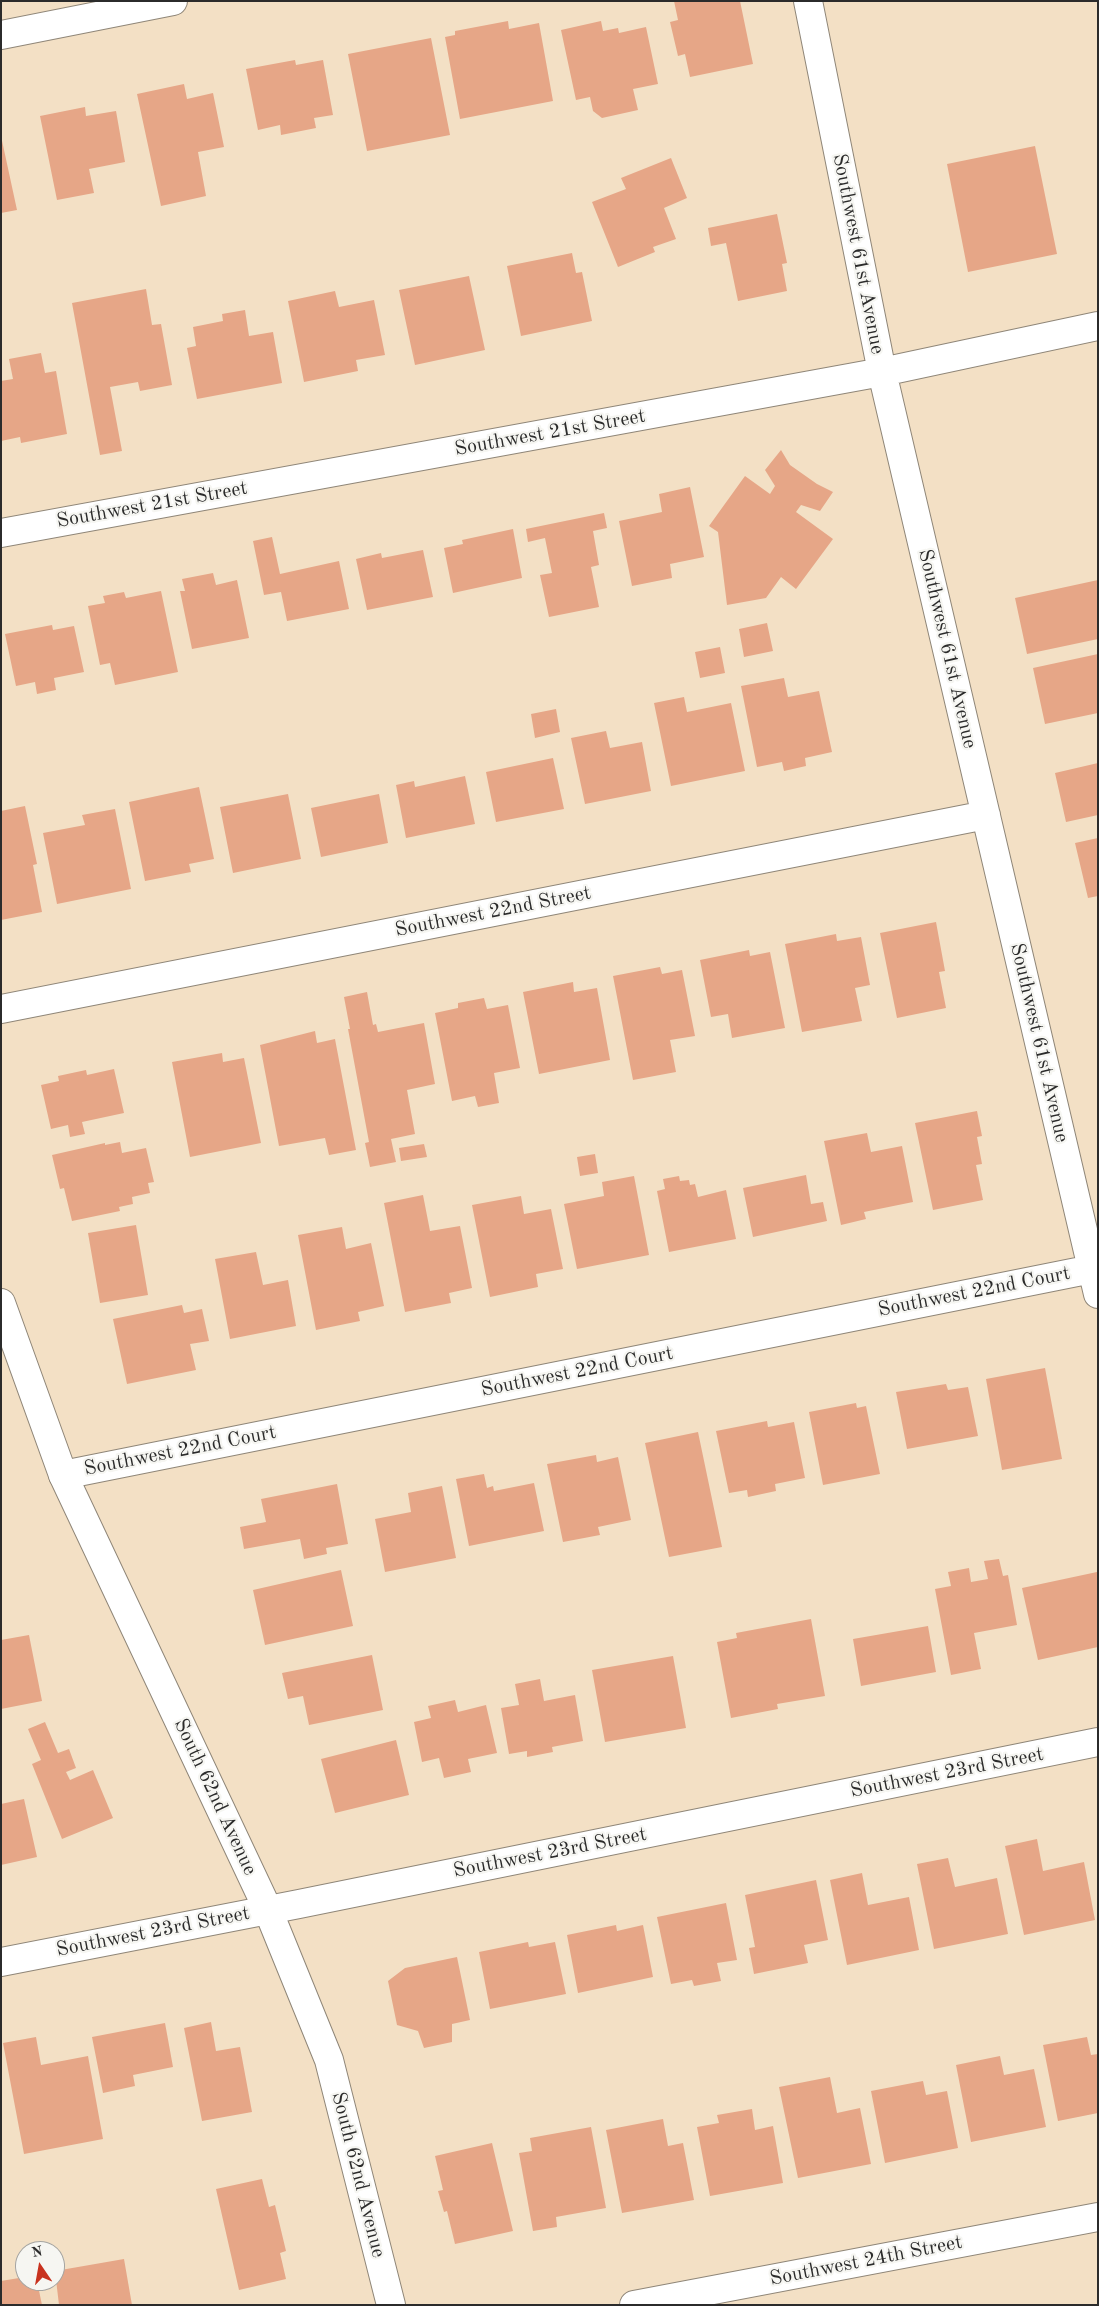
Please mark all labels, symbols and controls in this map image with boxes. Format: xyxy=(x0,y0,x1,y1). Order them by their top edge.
street label: Southwest 61st Avenue xyxy=(827,152,889,356)
street label: Southwest 21st Street xyxy=(453,404,647,462)
street label: Southwest 21st Street xyxy=(55,476,249,534)
street label: Southwest 61st Avenue xyxy=(912,547,982,751)
street label: Southwest 22nd Street xyxy=(393,881,593,943)
street label: Southwest 61st Avenue xyxy=(1004,941,1074,1145)
street label: Southwest 22nd Court xyxy=(876,1262,1072,1322)
street label: Southwest 22nd Court xyxy=(479,1342,675,1402)
street label: Southwest 22nd Court xyxy=(82,1421,278,1481)
street label: South 62nd Avenue xyxy=(168,1715,262,1879)
street label: Southwest 23rd Street xyxy=(848,1742,1046,1804)
street label: Southwest 23rd Street xyxy=(451,1822,649,1884)
street label: Southwest 23rd Street xyxy=(54,1901,252,1963)
street label: South 62nd Avenue xyxy=(326,2090,390,2260)
street label: Southwest 24th Street xyxy=(768,2231,964,2291)
north arrow xyxy=(15,2241,65,2291)
text: N xyxy=(30,2244,44,2260)

